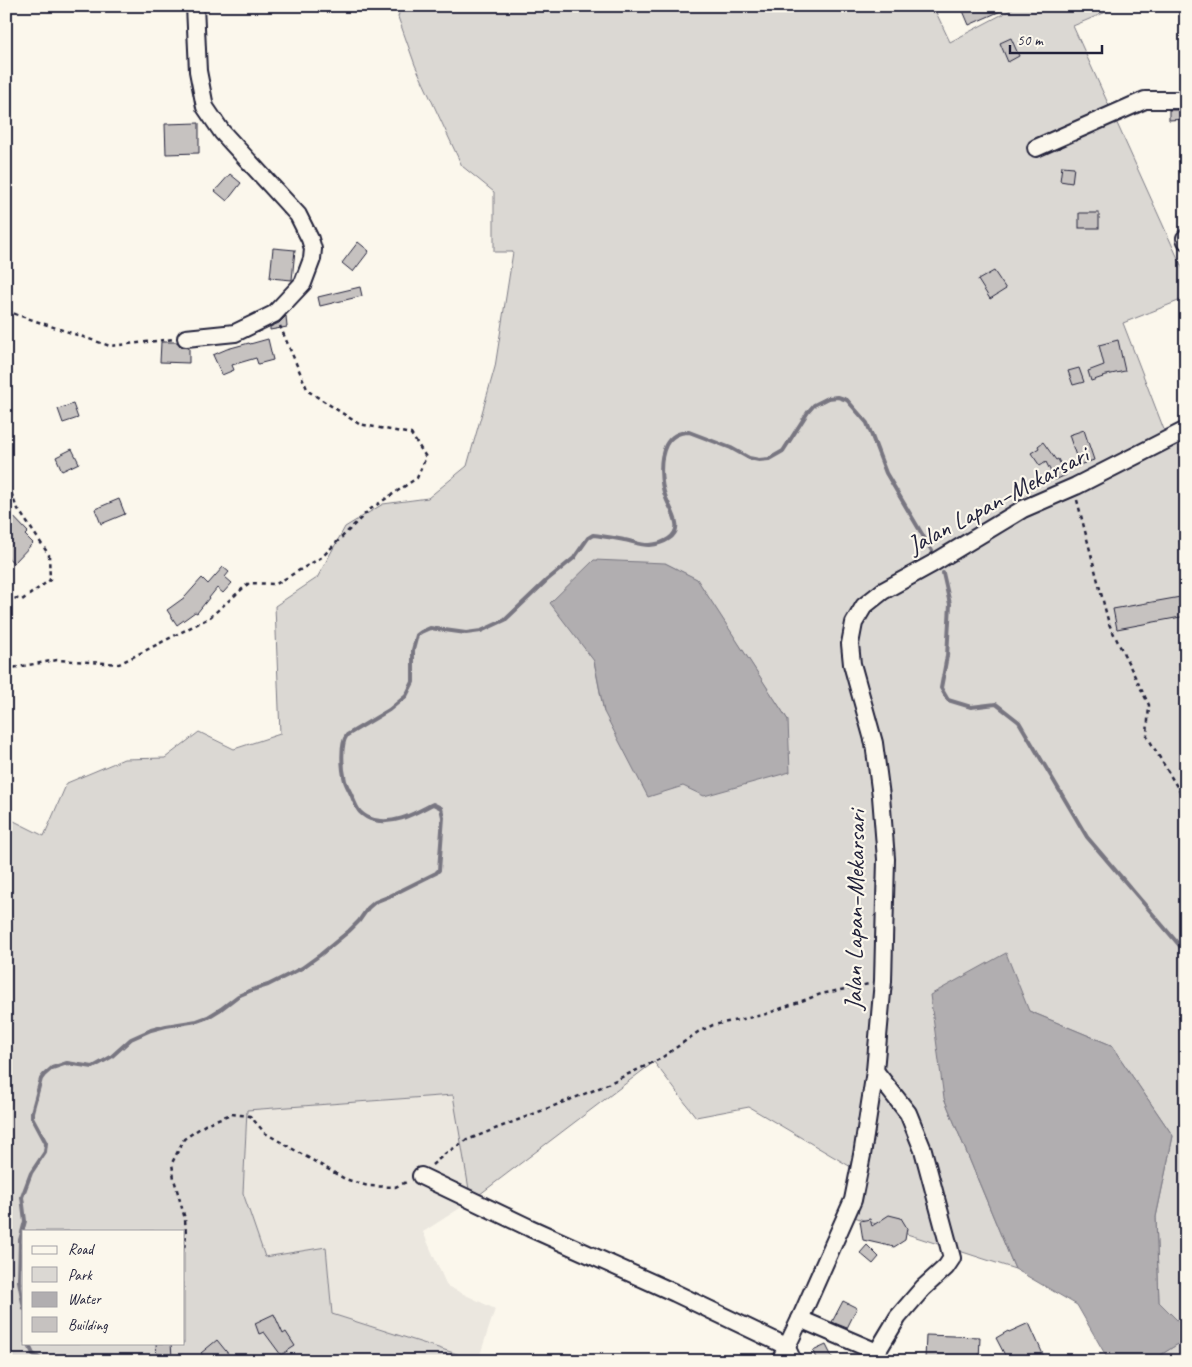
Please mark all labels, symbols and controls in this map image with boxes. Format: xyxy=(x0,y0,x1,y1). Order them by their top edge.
scale bar xyxy=(1010,22,1102,54)
text: 50 m xyxy=(1017,31,1044,50)
street label: Jalan Lapan–Mekarsari xyxy=(901,437,1097,562)
street label: Jalan Lapan–Mekarsari xyxy=(837,806,873,1011)
legend xyxy=(22,1230,185,1344)
text: Road xyxy=(68,1240,95,1259)
text: Park xyxy=(68,1266,93,1285)
text: Water xyxy=(68,1290,102,1309)
text: Building xyxy=(68,1316,108,1335)

